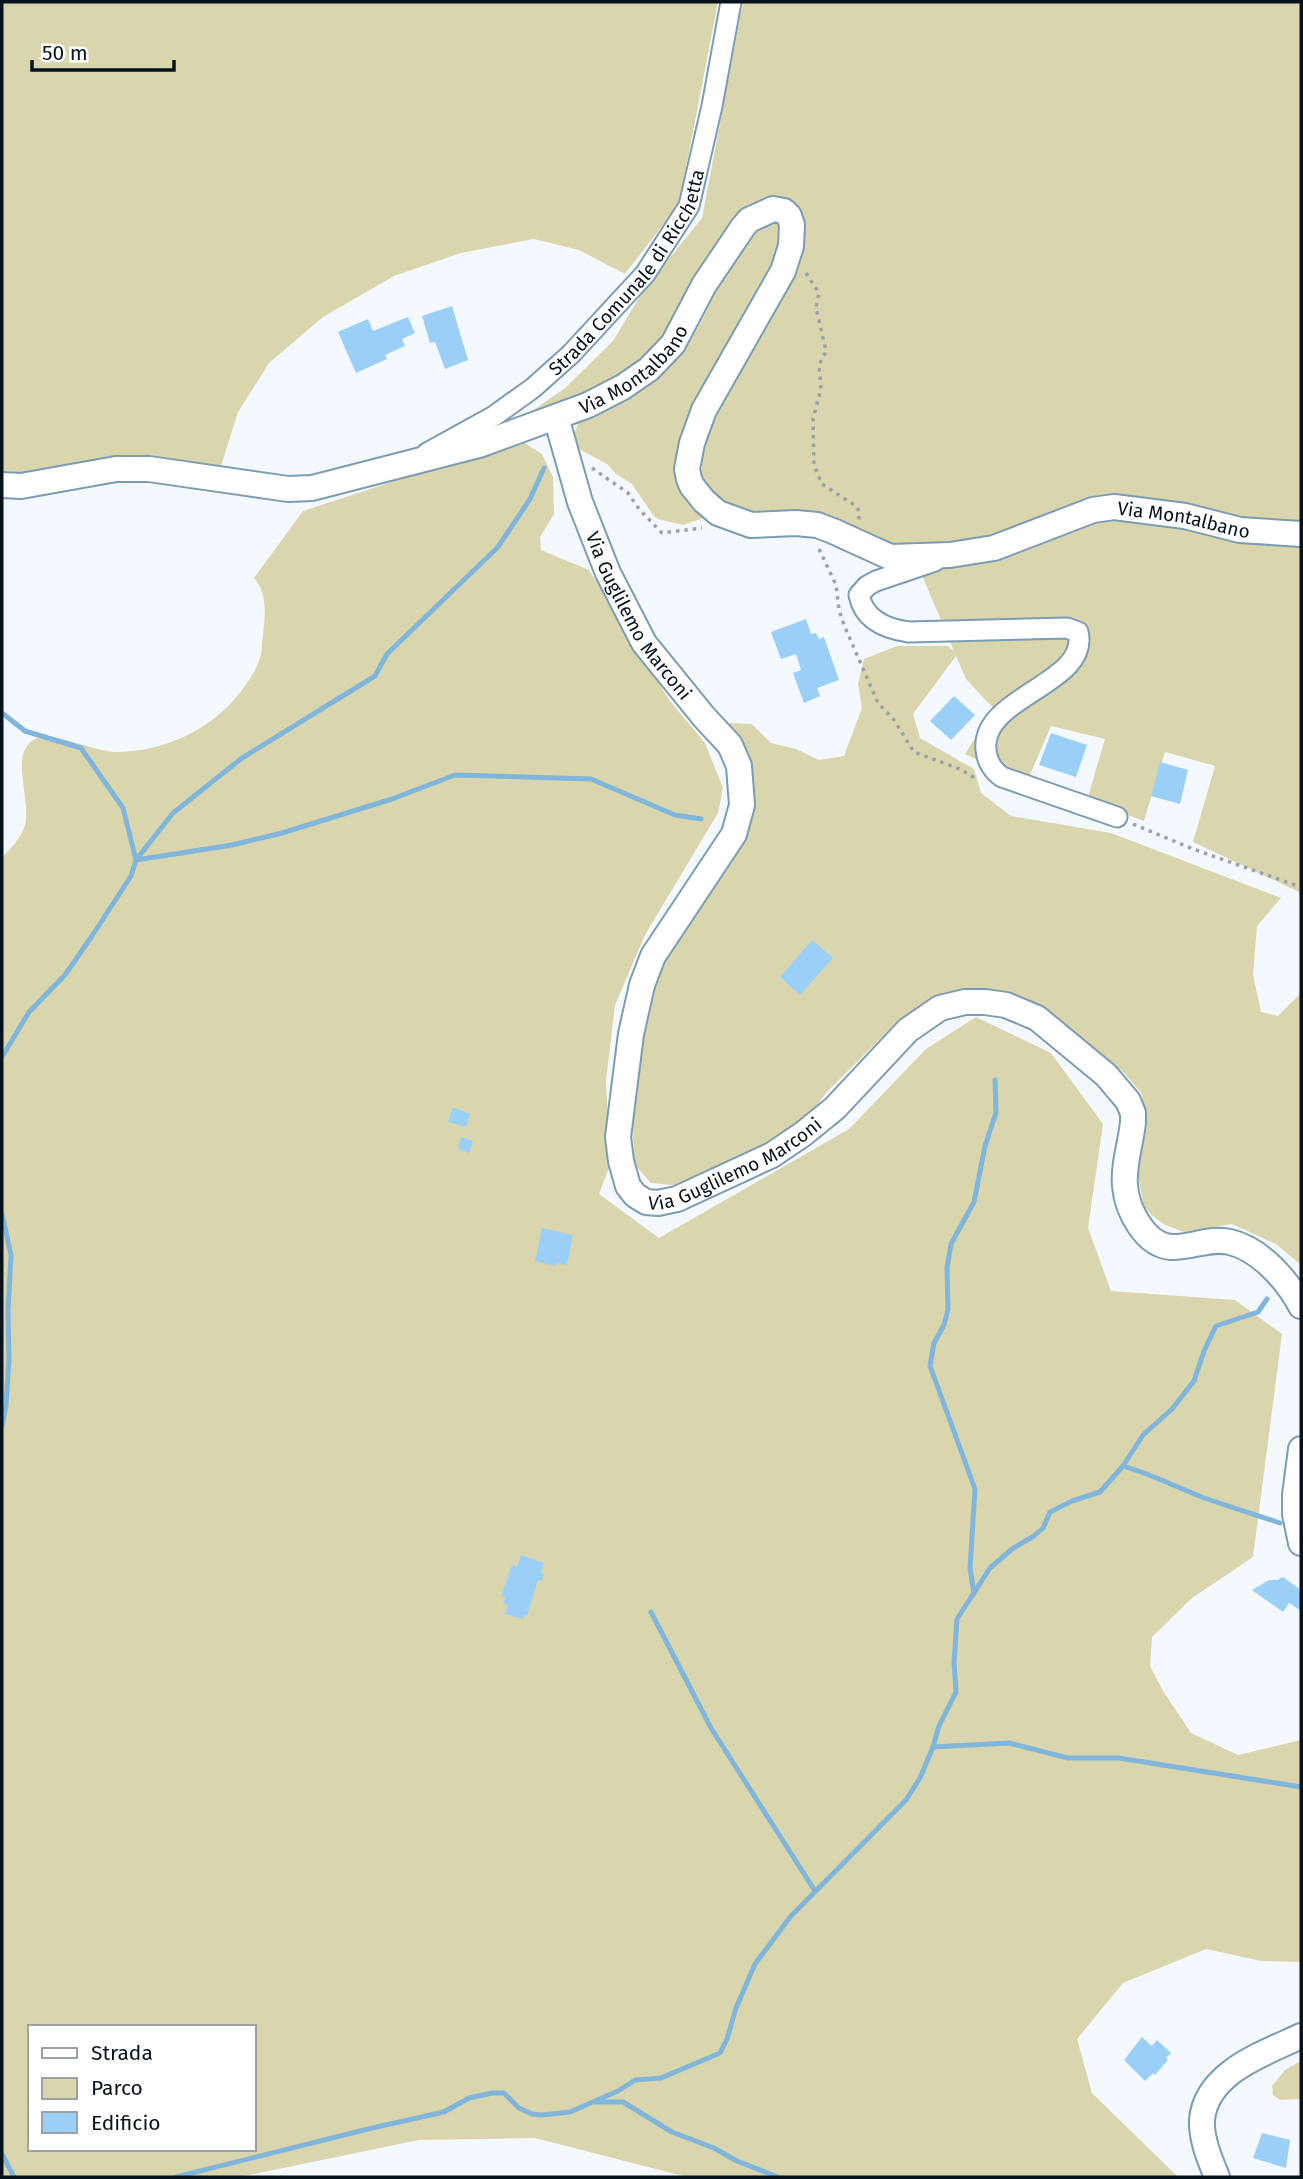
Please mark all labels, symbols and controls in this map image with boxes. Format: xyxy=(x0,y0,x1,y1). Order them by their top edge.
scale bar xyxy=(32,28,173,72)
text: 50 m xyxy=(42,40,88,66)
street label: Strada Comunale di Ricchetta xyxy=(544,167,709,381)
street label: Via Montalbano xyxy=(576,321,693,419)
street label: Via Montalbano xyxy=(1116,497,1251,543)
street label: Via Guglilemo Marconi xyxy=(581,528,696,705)
street label: Via Guglilemo Marconi xyxy=(647,1113,826,1215)
legend xyxy=(28,2025,256,2151)
text: Strada xyxy=(91,2040,153,2066)
text: Parco xyxy=(91,2075,143,2101)
text: Edificio xyxy=(91,2110,161,2136)

